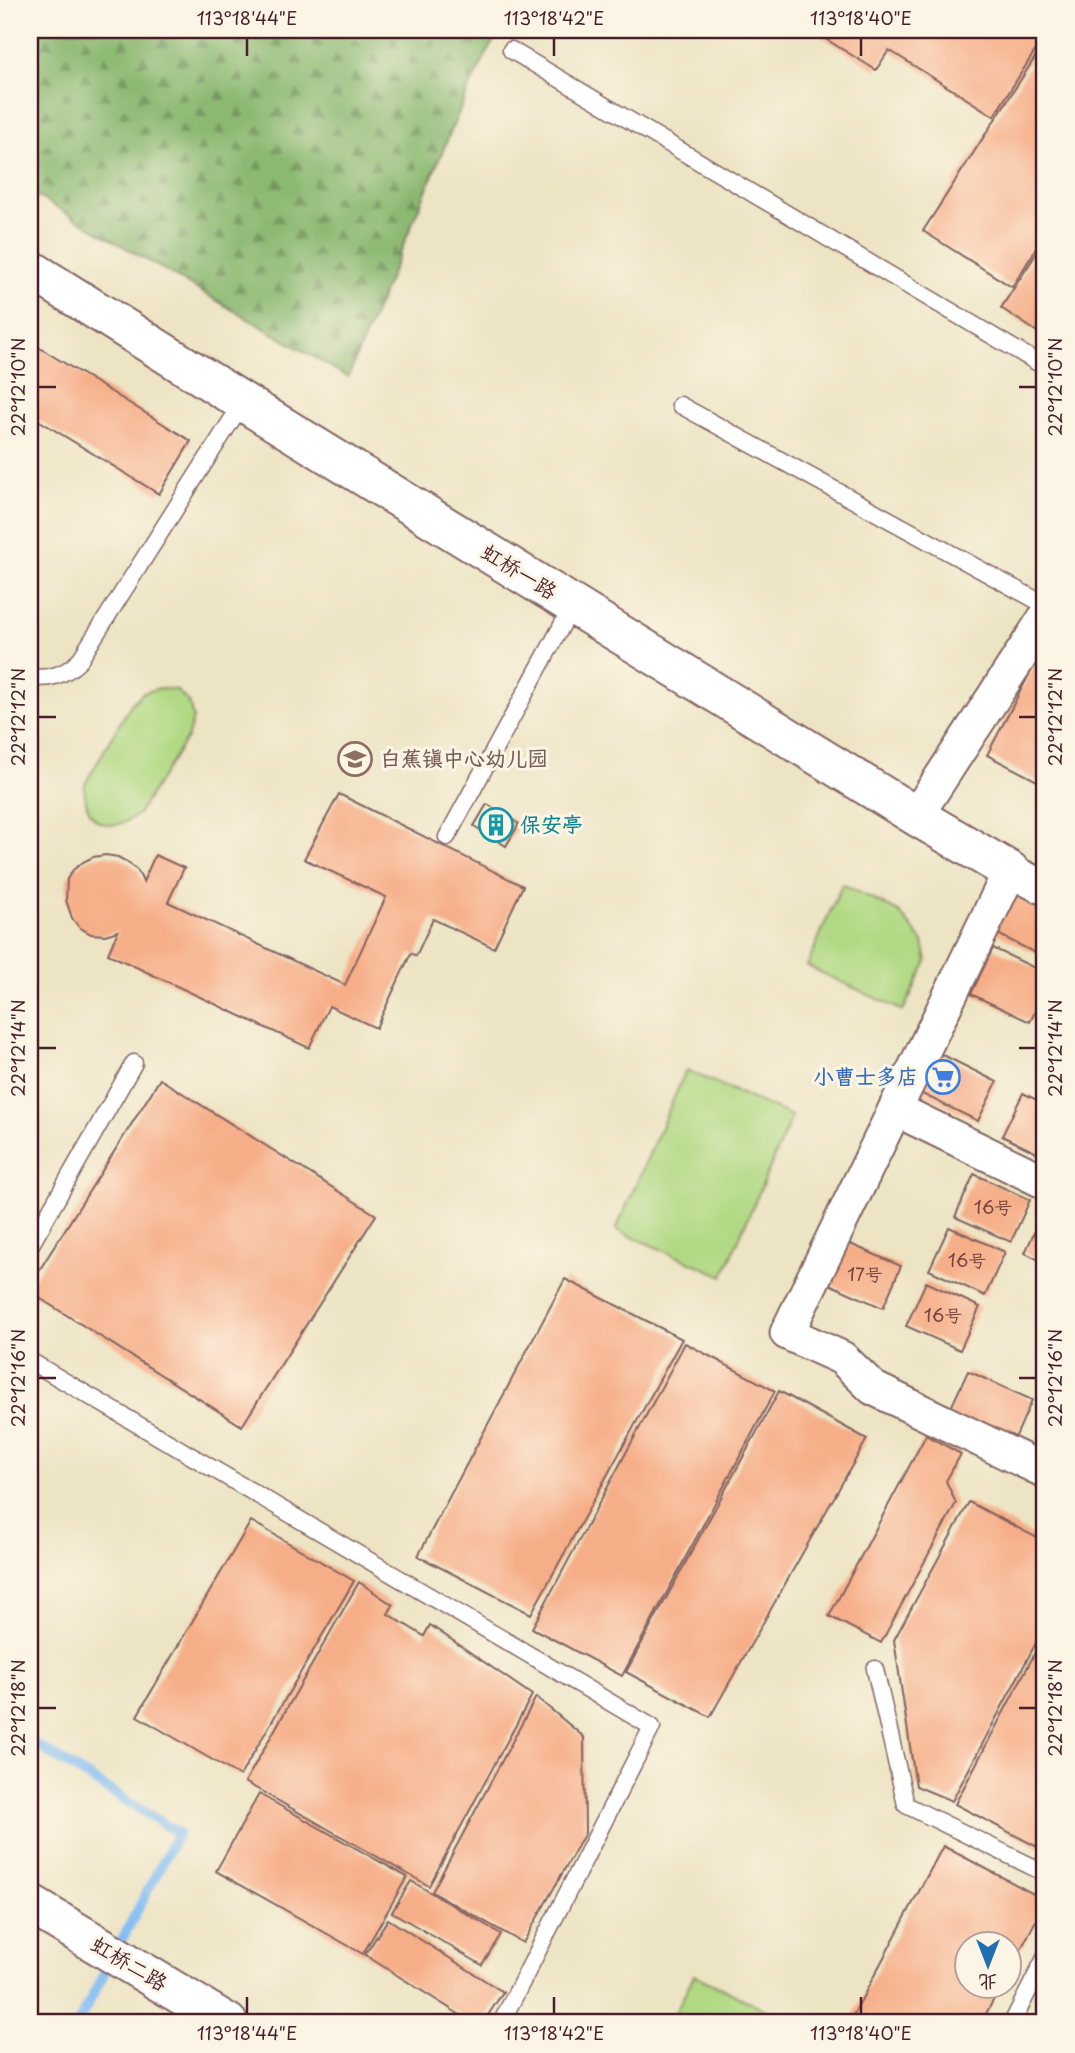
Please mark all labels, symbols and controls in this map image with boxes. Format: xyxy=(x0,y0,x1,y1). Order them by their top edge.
text: 113°18'44"E xyxy=(197,4,297,31)
text: 113°18'42"E xyxy=(504,4,604,31)
text: 113°18'40"E xyxy=(810,4,912,31)
text: 22°12'10"N xyxy=(4,337,31,437)
text: 22°12'10"N xyxy=(1041,337,1068,437)
street label: 虹桥一路 xyxy=(476,534,564,606)
text: 22°12'12"N xyxy=(4,668,31,766)
text: 22°12'12"N xyxy=(1041,668,1068,766)
school or university icon: 白蕉镇中心幼儿园 xyxy=(336,740,374,778)
place label: 白蕉镇中心幼儿园 xyxy=(380,741,548,773)
building icon: 保安亭 xyxy=(477,806,515,844)
place label: 保安亭 xyxy=(520,807,583,839)
text: 22°12'14"N xyxy=(4,999,31,1097)
text: 22°12'14"N xyxy=(1041,999,1068,1097)
supermarket icon: 小曹士多店 xyxy=(924,1058,962,1096)
place label: 小曹士多店 xyxy=(813,1059,918,1091)
house number: 16号 xyxy=(974,1193,1012,1220)
house number: 16号 xyxy=(948,1246,986,1273)
house number: 17号 xyxy=(847,1260,883,1287)
house number: 16号 xyxy=(924,1301,962,1328)
text: 22°12'16"N xyxy=(4,1329,31,1427)
text: 22°12'16"N xyxy=(1041,1329,1068,1427)
text: 22°12'18"N xyxy=(4,1659,31,1757)
text: 22°12'18"N xyxy=(1041,1659,1068,1757)
street label: 虹桥二路 xyxy=(86,1927,174,1998)
north arrow xyxy=(953,1930,1023,2000)
text: 北 xyxy=(978,1969,998,1997)
text: 113°18'44"E xyxy=(197,2019,297,2046)
text: 113°18'42"E xyxy=(504,2019,604,2046)
text: 113°18'40"E xyxy=(810,2019,912,2046)

